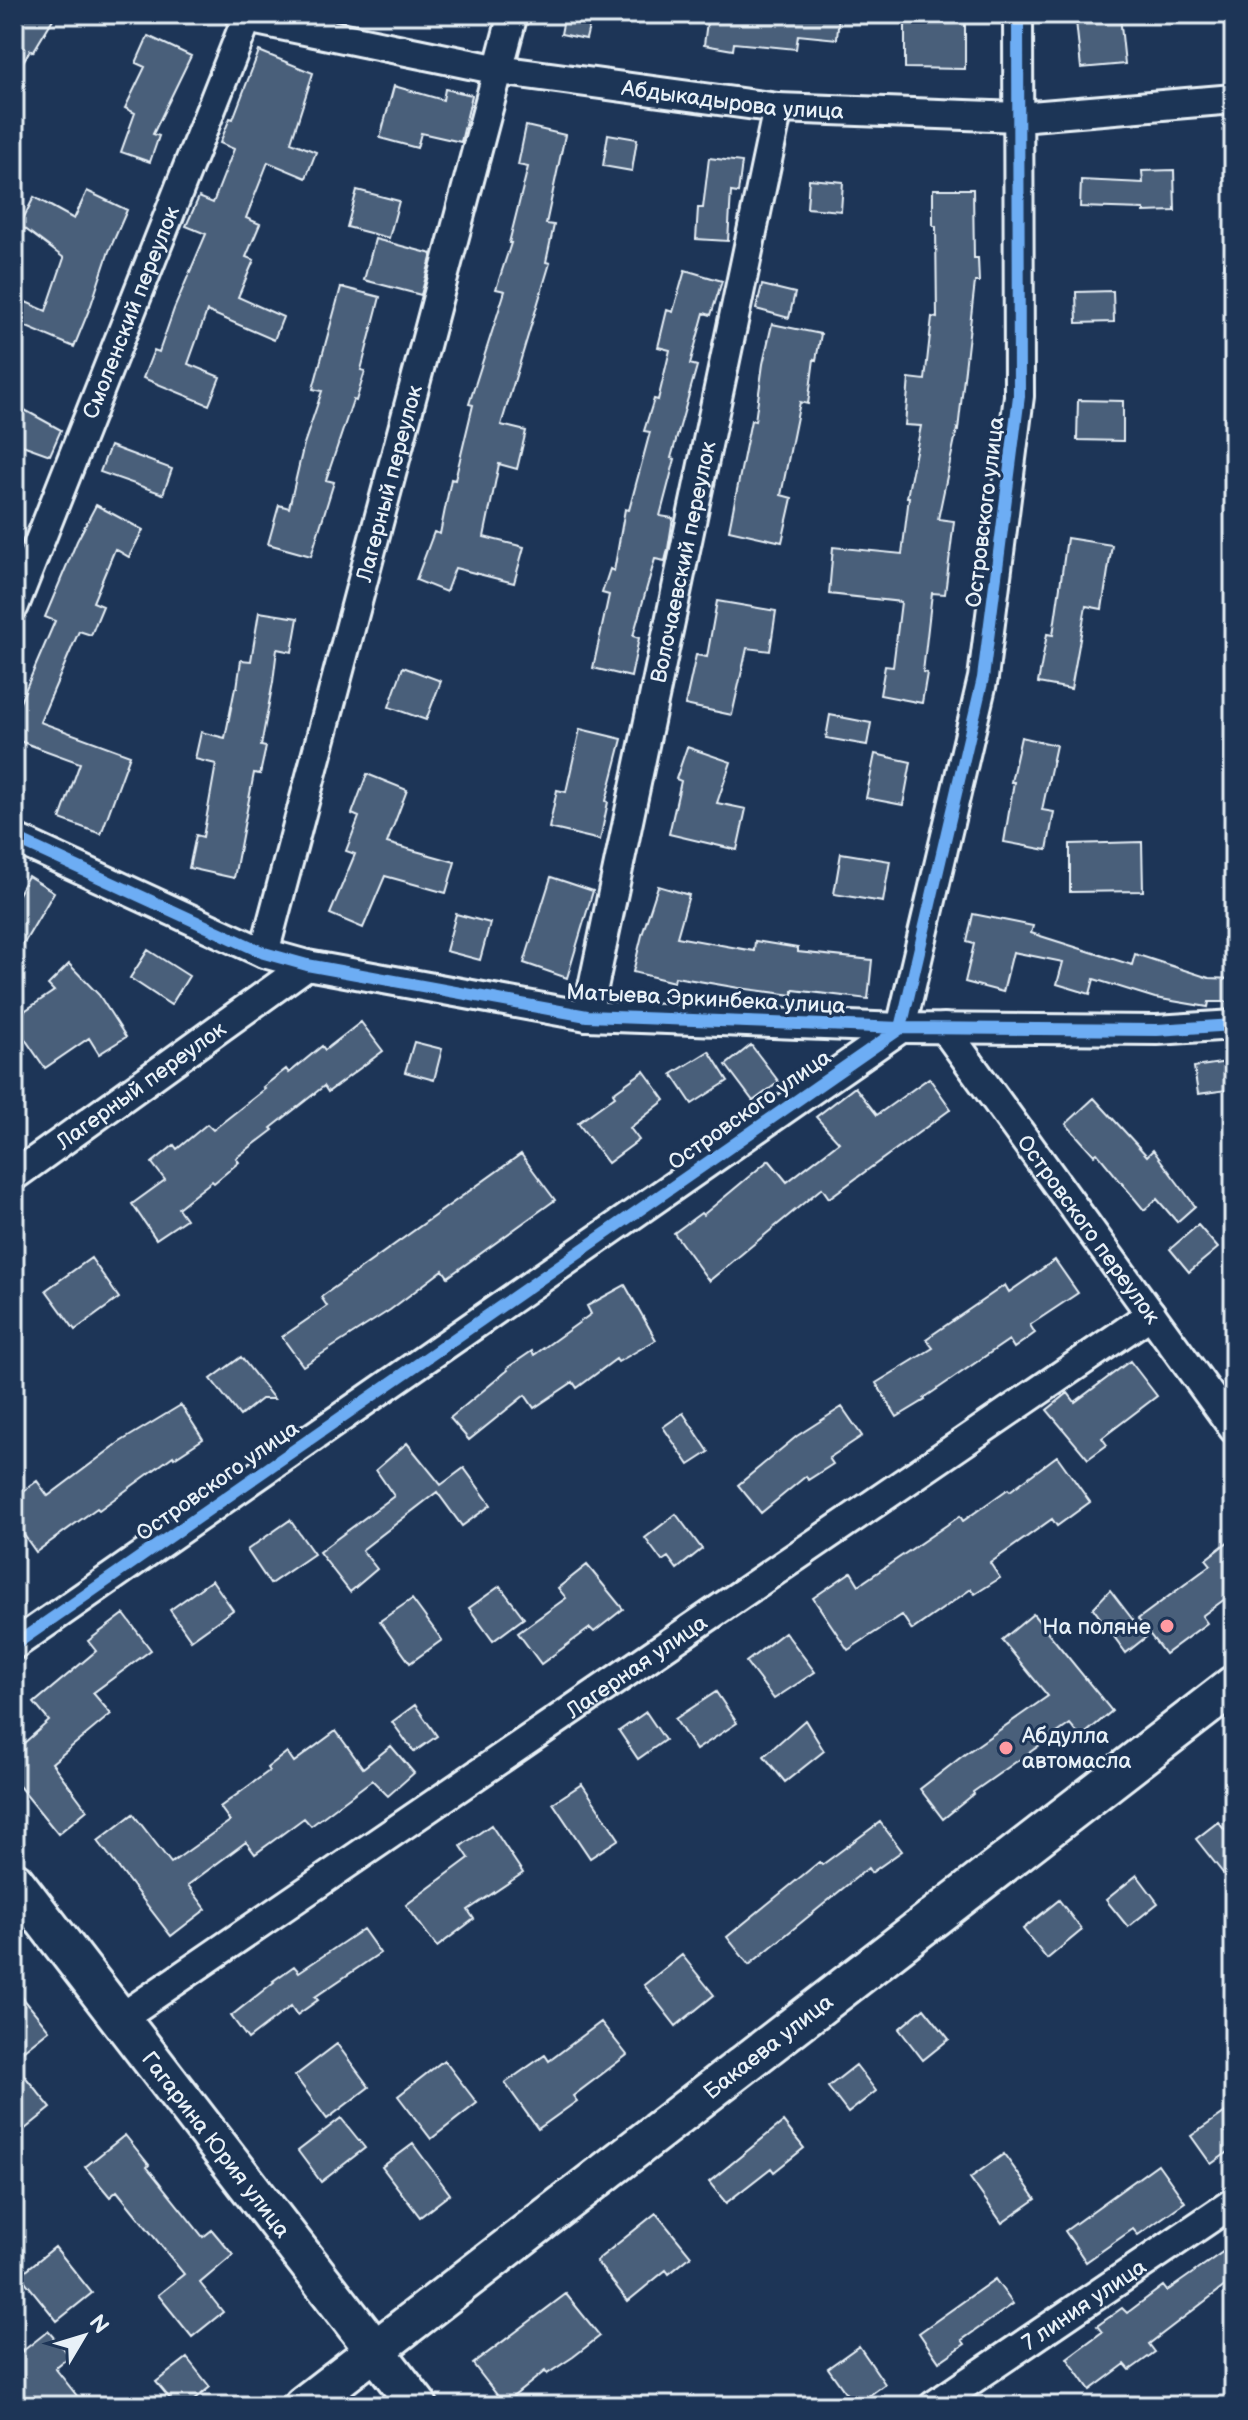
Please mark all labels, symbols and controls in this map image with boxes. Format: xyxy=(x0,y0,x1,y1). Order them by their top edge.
street label: Абдыкадырова улица xyxy=(619,75,844,125)
street label: Смоленский переулок xyxy=(77,202,186,423)
street label: Лагерный переулок xyxy=(351,382,429,586)
street label: Островского улица xyxy=(960,415,1011,609)
street label: Волочаевский переулок xyxy=(645,439,723,686)
street label: Матыева Эркинбека улица xyxy=(566,979,846,1020)
street label: Лагерный переулок xyxy=(51,1016,232,1157)
street label: Островского улица xyxy=(663,1044,836,1176)
street label: Островского переулок xyxy=(1011,1130,1166,1330)
street label: Островского улица xyxy=(131,1415,304,1547)
street label: Лагерная улица xyxy=(561,1609,713,1725)
place label: На поляне xyxy=(1042,1614,1151,1641)
marker: На поляне xyxy=(1158,1617,1176,1635)
place label: Абдулла автомасла xyxy=(1021,1723,1132,1775)
marker: Абдулла автомасла xyxy=(997,1739,1015,1757)
street label: Бакаева улица xyxy=(699,1989,839,2106)
street label: Гагарина Юрия улица xyxy=(135,2047,295,2244)
street label: 7 линия улица xyxy=(1017,2254,1152,2357)
north arrow xyxy=(44,2296,124,2376)
text: N xyxy=(83,2310,114,2339)

